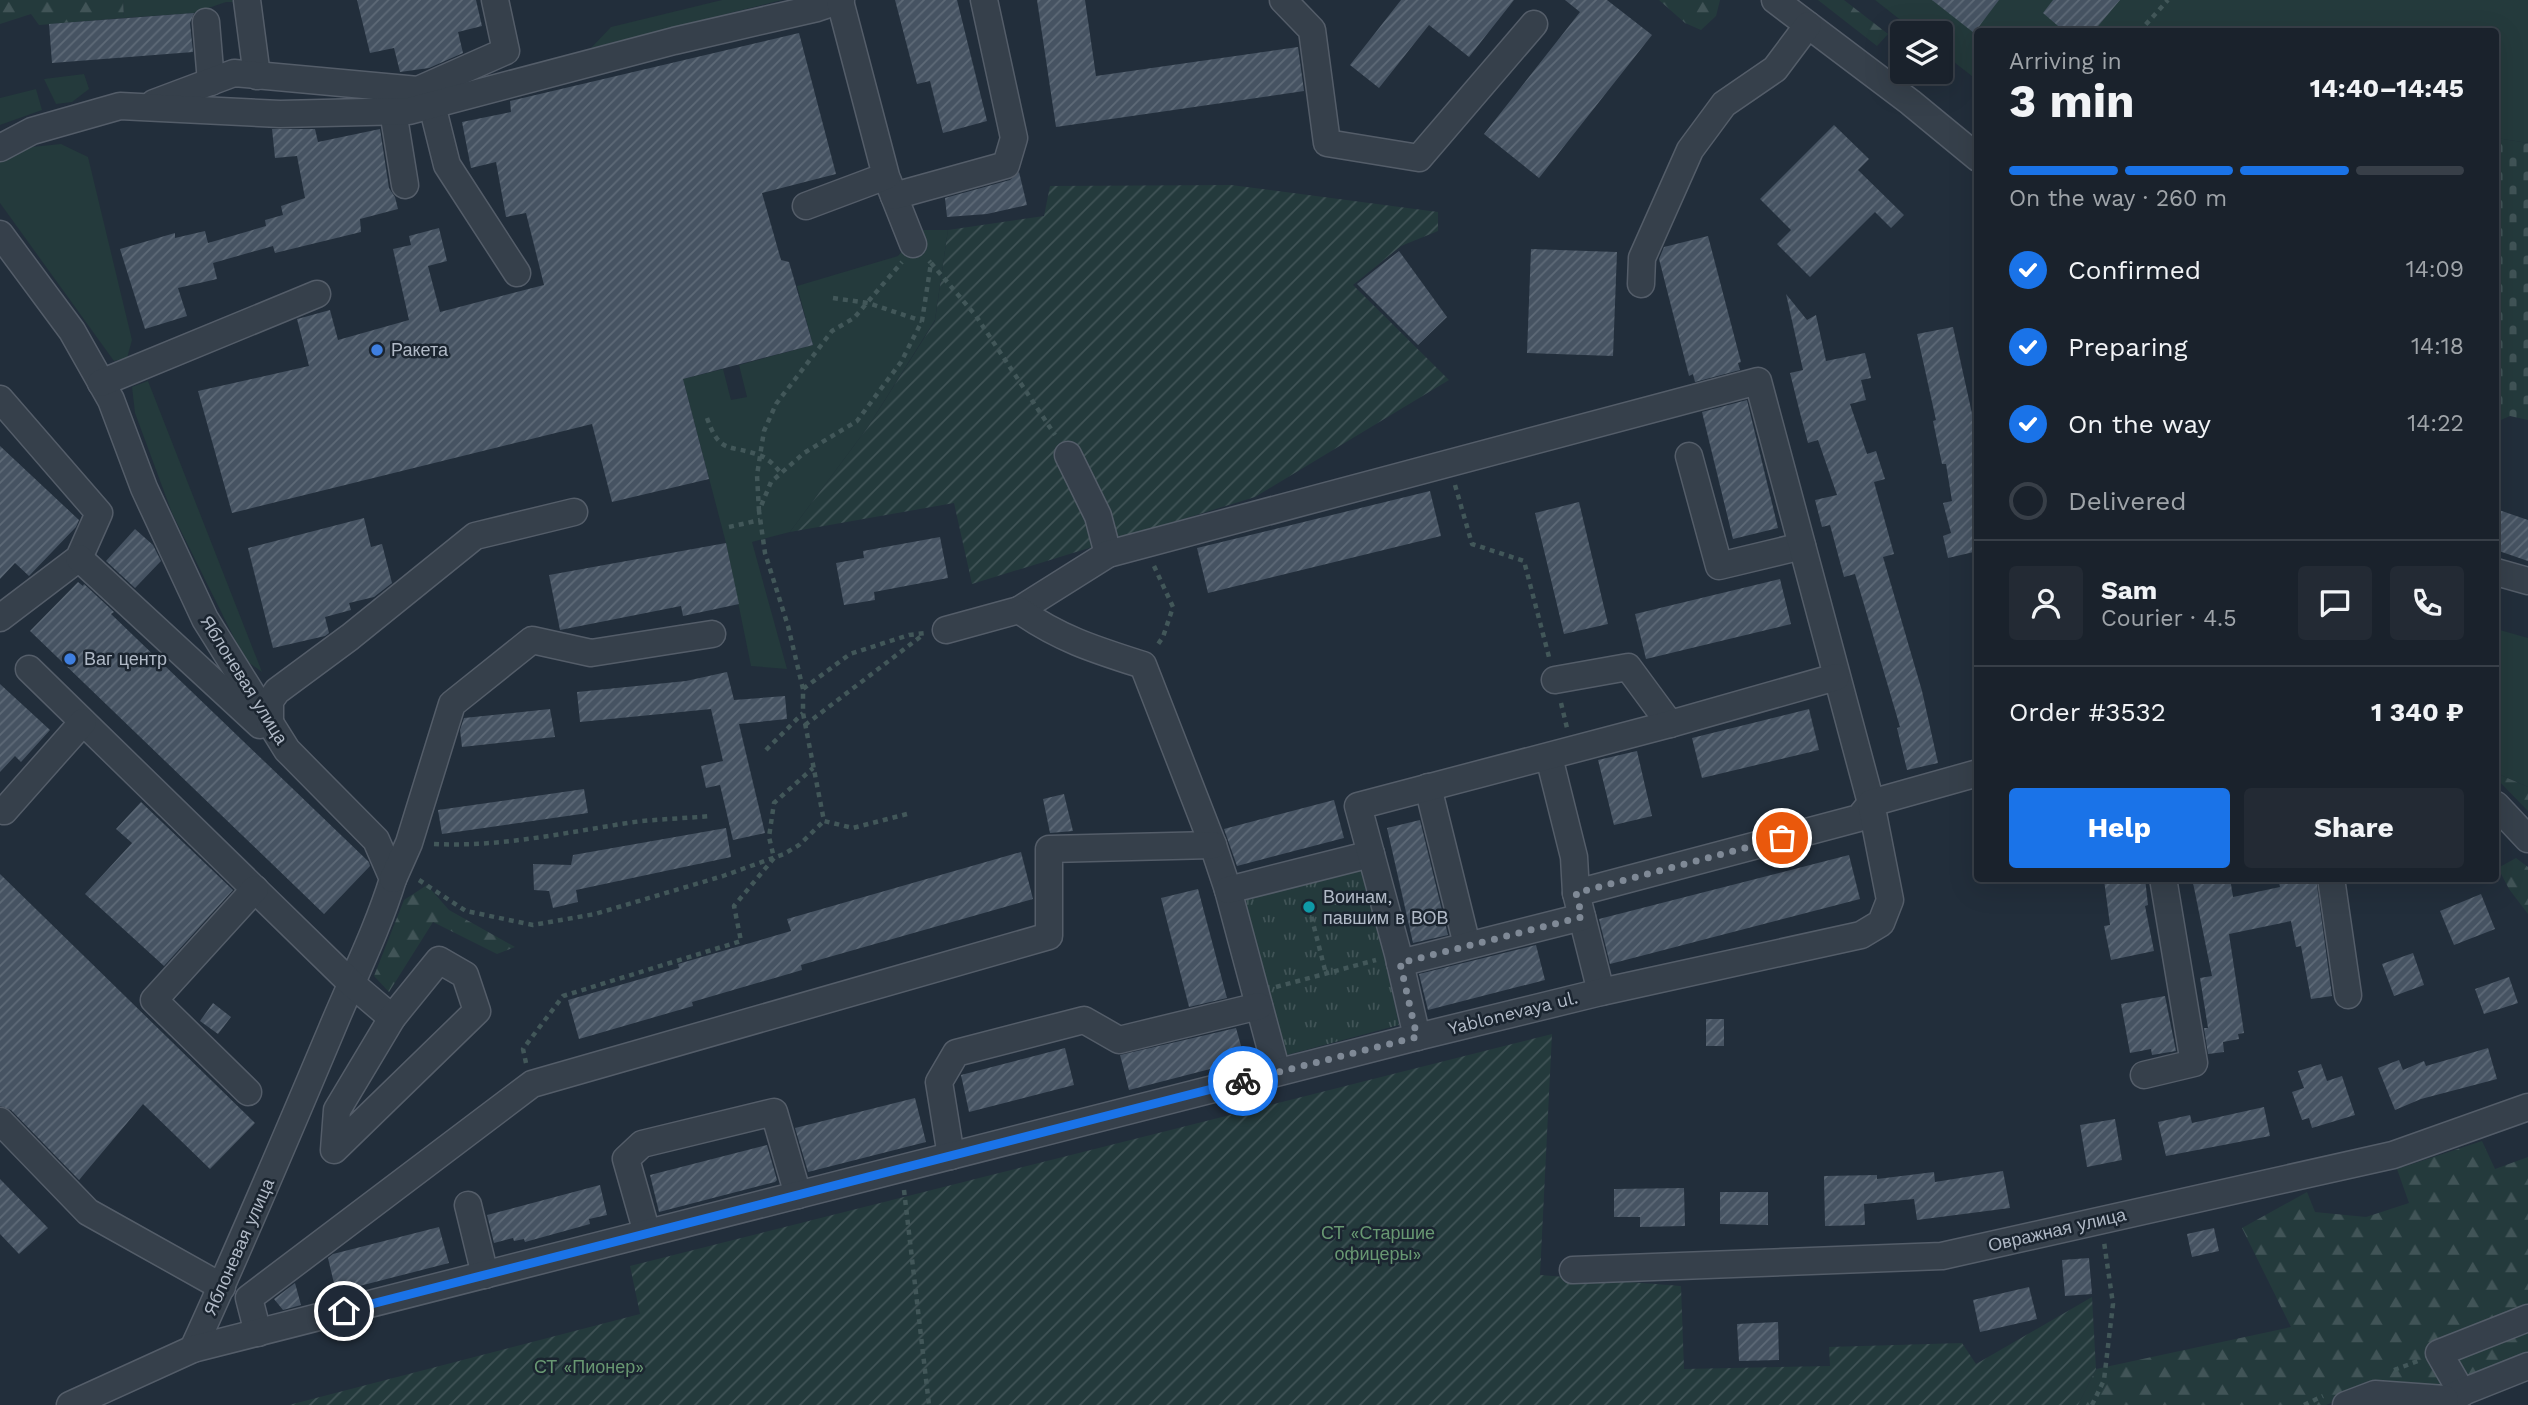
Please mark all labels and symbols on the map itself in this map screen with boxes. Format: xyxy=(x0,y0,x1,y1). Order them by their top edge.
place label: Ракета xyxy=(391,339,449,360)
marker: Ракета xyxy=(369,342,385,358)
street label: Яблоневая улица xyxy=(196,611,293,749)
place label: Ваг центр xyxy=(84,648,167,669)
marker: Ваг центр xyxy=(62,651,78,667)
pin xyxy=(1752,808,1812,868)
place label: Воинам, павшим в ВОВ xyxy=(1323,886,1448,928)
marker: Воинам, павшим в ВОВ xyxy=(1301,899,1317,915)
street label: Yablonevaya ul. xyxy=(1446,986,1580,1039)
courier xyxy=(1208,1046,1278,1116)
street label: Яблоневая улица xyxy=(199,1174,279,1319)
street label: Овражная улица xyxy=(1986,1203,2129,1256)
park label: СТ «Старшие офицеры» xyxy=(1321,1222,1435,1264)
pin xyxy=(314,1281,374,1341)
park label: СТ «Пионер» xyxy=(534,1356,644,1377)

